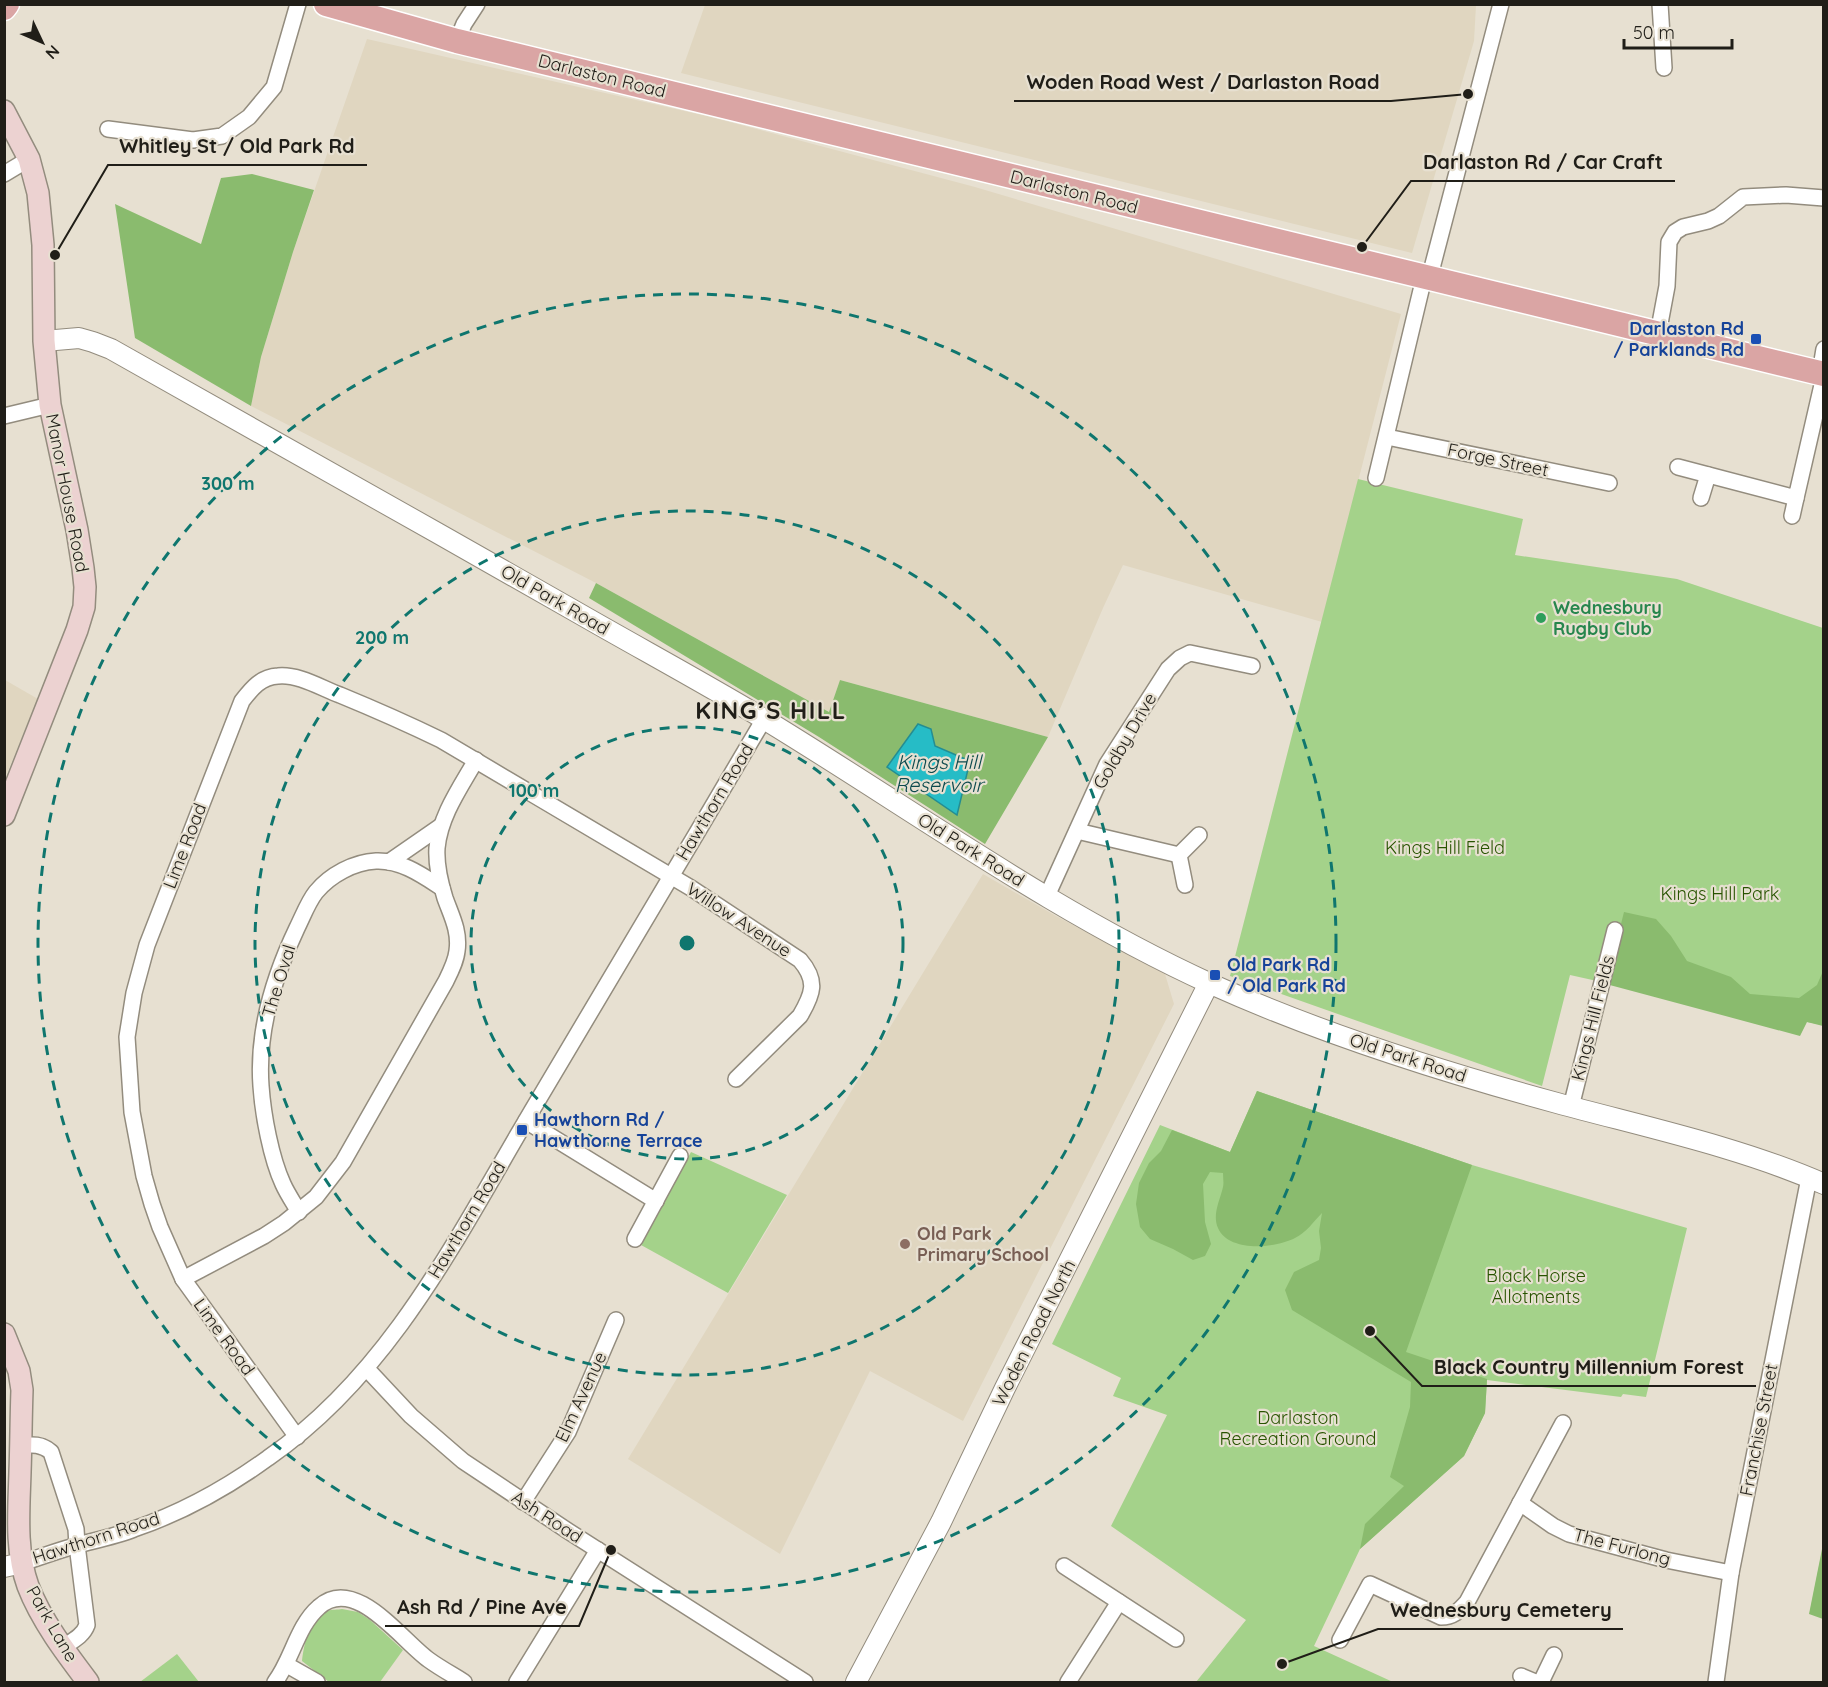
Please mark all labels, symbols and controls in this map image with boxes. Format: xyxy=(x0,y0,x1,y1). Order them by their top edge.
north arrow xyxy=(12,12,72,72)
scale bar xyxy=(1624,12,1732,50)
text: 50 m xyxy=(1633,21,1675,44)
text: N xyxy=(42,41,64,64)
street label: Darlaston Road xyxy=(536,48,669,103)
callout: Woden Road West / Darlaston Road xyxy=(1014,63,1391,101)
text: Woden Road West / Darlaston Road xyxy=(1027,69,1379,94)
callout: Whitley St / Old Park Rd xyxy=(108,127,367,165)
text: Whitley St / Old Park Rd xyxy=(119,133,355,158)
callout: Darlaston Rd / Car Craft xyxy=(1411,143,1675,181)
text: Darlaston Rd / Car Craft xyxy=(1423,149,1663,174)
street label: Darlaston Road xyxy=(1008,164,1141,219)
place label: Darlaston Rd / Parklands Rd xyxy=(1613,317,1744,361)
marker: Darlaston Rd / Parklands Rd xyxy=(1749,332,1763,346)
street label: Manor House Road xyxy=(41,412,94,574)
street label: Forge Street xyxy=(1446,438,1551,481)
text: 300 m xyxy=(201,472,255,495)
street label: Old Park Road xyxy=(497,559,614,640)
place label: Wednesbury Rugby Club xyxy=(1553,596,1662,640)
marker: Wednesbury Rugby Club xyxy=(1534,611,1548,625)
text: 200 m xyxy=(355,626,409,649)
street label: Goldby Drive xyxy=(1088,688,1161,793)
district label: KING’S HILL xyxy=(695,695,847,725)
street label: Hawthorn Road xyxy=(671,739,759,864)
water label: Kings Hill Reservoir xyxy=(895,749,986,797)
text: 100 m xyxy=(509,779,559,802)
street label: Lime Road xyxy=(158,800,211,892)
street label: Old Park Road xyxy=(914,808,1029,891)
park label: Kings Hill Field xyxy=(1385,836,1505,859)
street label: Willow Avenue xyxy=(683,877,796,962)
park label: Kings Hill Park xyxy=(1661,882,1779,905)
centre of rings xyxy=(677,933,697,953)
street label: The Oval xyxy=(257,942,300,1020)
place label: Old Park Rd / Old Park Rd xyxy=(1227,953,1346,997)
street label: Kings Hill Fields xyxy=(1566,953,1619,1083)
marker: Old Park Rd / Old Park Rd xyxy=(1208,968,1222,982)
street label: Old Park Road xyxy=(1347,1028,1469,1087)
place label: Hawthorn Rd / Hawthorne Terrace xyxy=(534,1108,703,1152)
marker: Hawthorn Rd / Hawthorne Terrace xyxy=(515,1123,529,1137)
street label: Hawthorn Road xyxy=(423,1157,511,1282)
place label: Old Park Primary School xyxy=(917,1222,1049,1266)
marker: Old Park Primary School xyxy=(898,1237,912,1251)
street label: Woden Road North xyxy=(987,1256,1080,1410)
park label: Black Horse Allotments xyxy=(1486,1264,1586,1308)
street label: Lime Road xyxy=(189,1294,260,1380)
street label: Elm Avenue xyxy=(550,1348,612,1446)
callout: Black Country Millennium Forest xyxy=(1422,1348,1756,1386)
text: Black Country Millennium Forest xyxy=(1434,1354,1744,1379)
street label: Franchise Street xyxy=(1734,1362,1783,1498)
park label: Darlaston Recreation Ground xyxy=(1220,1406,1376,1450)
street label: Ash Road xyxy=(508,1485,587,1548)
street label: Hawthorn Road xyxy=(29,1506,162,1569)
street label: The Furlong xyxy=(1571,1523,1673,1571)
street label: Park Lane xyxy=(21,1582,83,1666)
callout: Ash Rd / Pine Ave xyxy=(385,1588,579,1626)
callout: Wednesbury Cemetery xyxy=(1378,1591,1623,1629)
text: Ash Rd / Pine Ave xyxy=(397,1594,567,1619)
text: Wednesbury Cemetery xyxy=(1390,1597,1612,1622)

